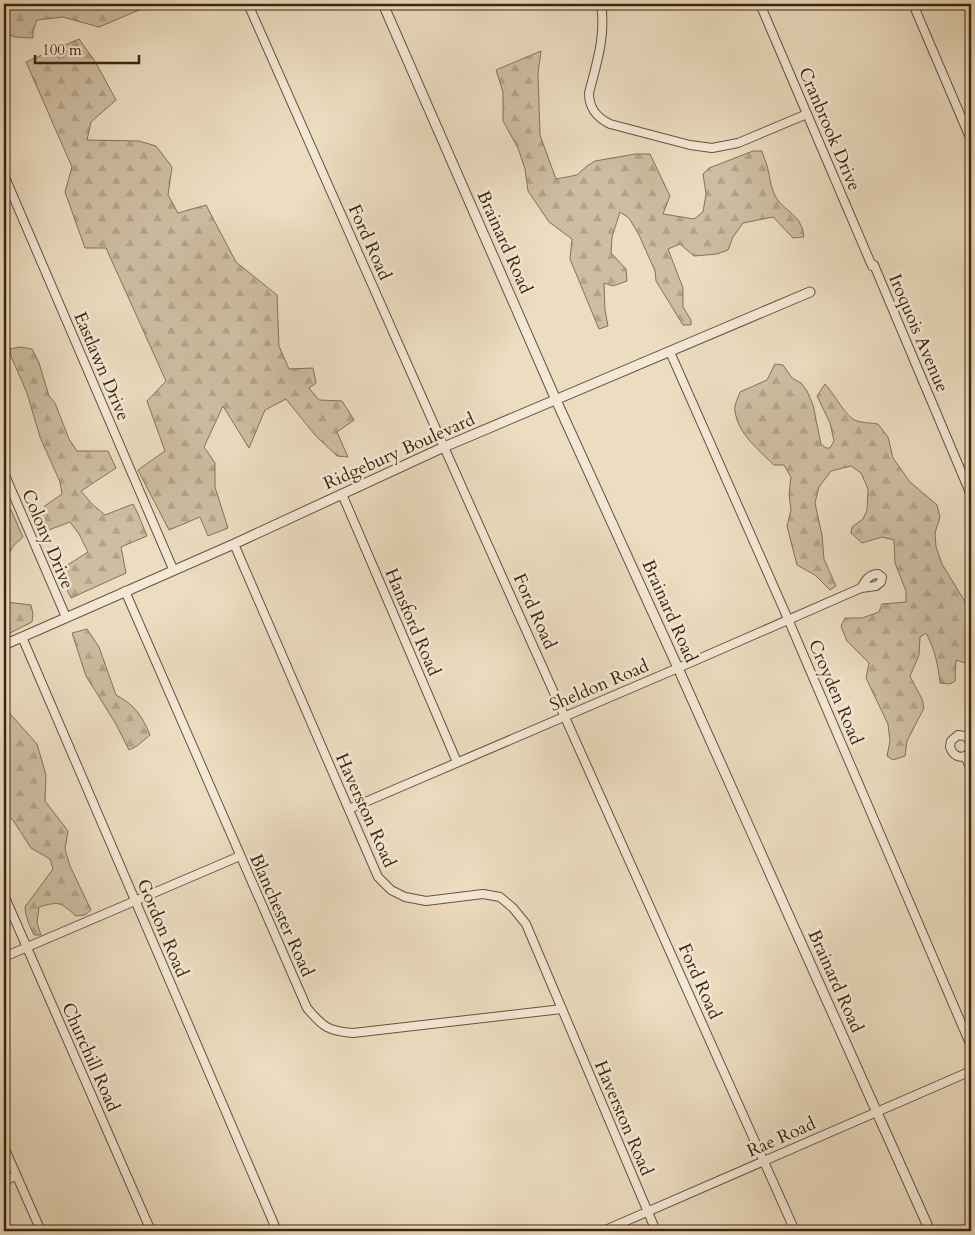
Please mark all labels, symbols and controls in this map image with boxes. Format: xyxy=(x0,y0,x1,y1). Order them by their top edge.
scale bar xyxy=(35,32,139,64)
text: 100 m xyxy=(42,40,82,60)
street label: Cranbrook Drive xyxy=(792,64,867,195)
street label: Brainard Road xyxy=(471,187,539,298)
street label: Ford Road xyxy=(342,200,398,284)
street label: Iroquois Avenue xyxy=(882,270,955,396)
street label: Eastlawn Drive xyxy=(67,308,136,424)
street label: Ridgebury Boulevard xyxy=(319,407,479,496)
street label: Colony Drive xyxy=(15,486,80,593)
street label: Brainard Road xyxy=(636,556,704,667)
street label: Hansford Road xyxy=(379,564,447,680)
street label: Ford Road xyxy=(507,569,563,653)
street label: Croyden Road xyxy=(802,636,869,749)
street label: Sheldon Road xyxy=(546,653,653,718)
street label: Haverston Road xyxy=(329,749,402,872)
street label: Blanchester Road xyxy=(243,850,320,981)
street label: Gordon Road xyxy=(131,875,195,982)
street label: Brainard Road xyxy=(802,926,870,1037)
street label: Ford Road xyxy=(672,939,728,1023)
street label: Churchill Road xyxy=(55,999,126,1116)
street label: Haverston Road xyxy=(588,1057,659,1180)
street label: Rae Road xyxy=(743,1111,820,1164)

